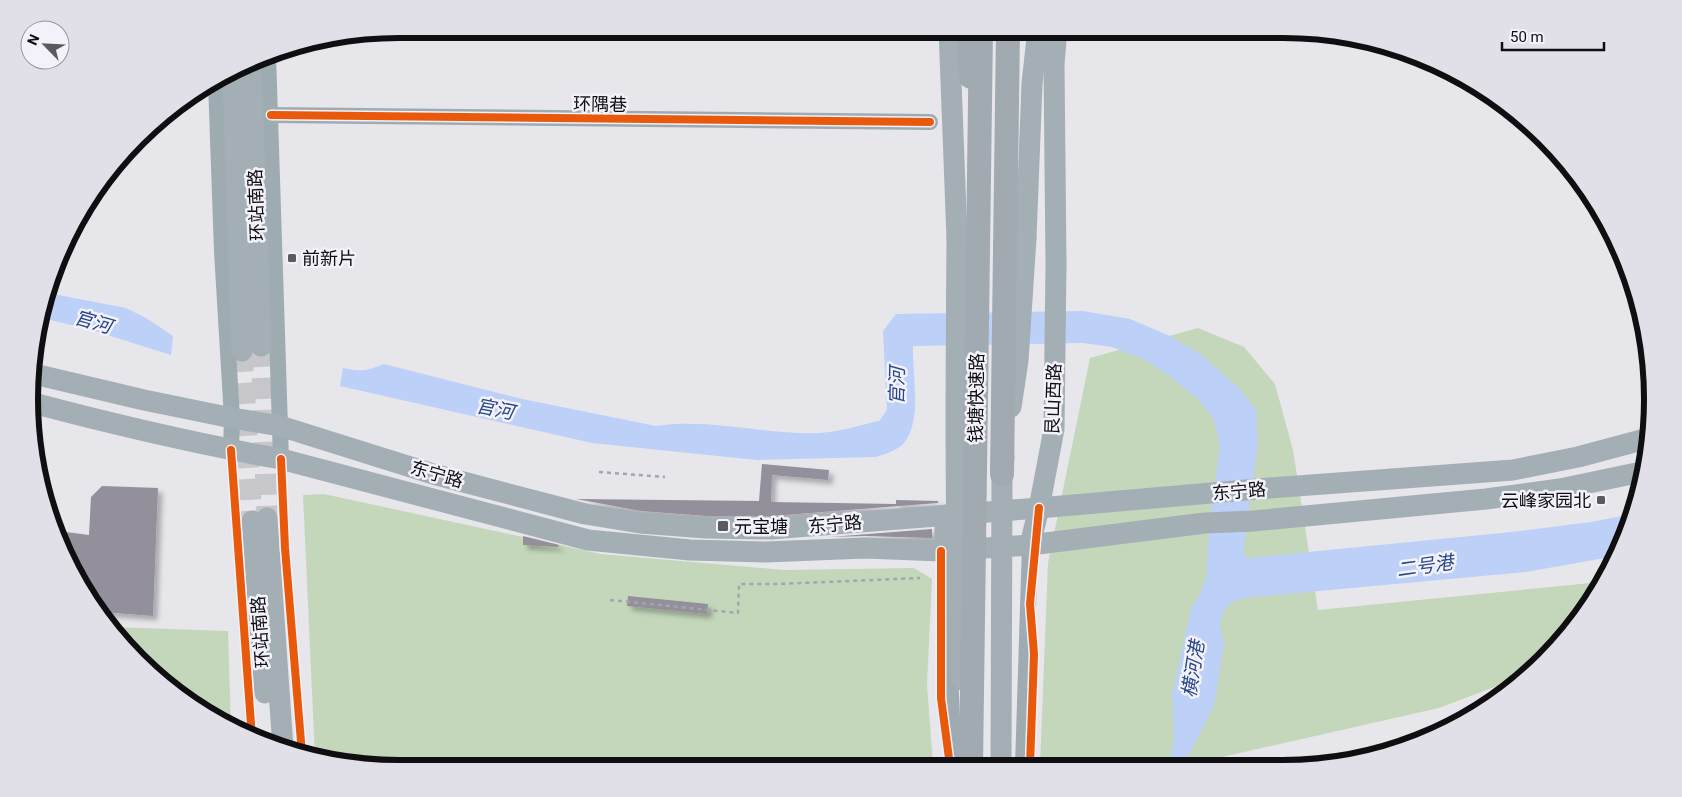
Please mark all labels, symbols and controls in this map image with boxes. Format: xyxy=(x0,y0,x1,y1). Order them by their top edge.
north arrow xyxy=(20,20,70,70)
scale bar xyxy=(1502,20,1604,52)
text: 50 m xyxy=(1510,28,1544,46)
text: N xyxy=(24,32,42,47)
street label: 环隅巷 xyxy=(573,93,627,115)
street label: 环站南路 xyxy=(244,169,268,241)
place label: 前新片 xyxy=(302,248,356,269)
marker: 前新片 xyxy=(286,252,298,264)
water label: 官河 xyxy=(72,306,118,339)
street label: 钱塘快速路 xyxy=(965,353,987,443)
water label: 官河 xyxy=(885,363,909,405)
street label: 艮山西路 xyxy=(1041,363,1065,435)
water label: 官河 xyxy=(474,394,520,425)
street label: 东宁路 xyxy=(408,456,466,492)
street label: 东宁路 xyxy=(1211,478,1267,504)
place label: 云峰家园北 xyxy=(1501,490,1591,511)
marker: 云峰家园北 xyxy=(1595,494,1607,506)
street label: 东宁路 xyxy=(807,511,863,537)
place label: 元宝塘 xyxy=(734,516,788,537)
marker: 元宝塘 xyxy=(716,519,730,533)
water label: 二号港 xyxy=(1395,550,1458,581)
street label: 环站南路 xyxy=(247,595,273,669)
water label: 横河港 xyxy=(1177,636,1209,699)

